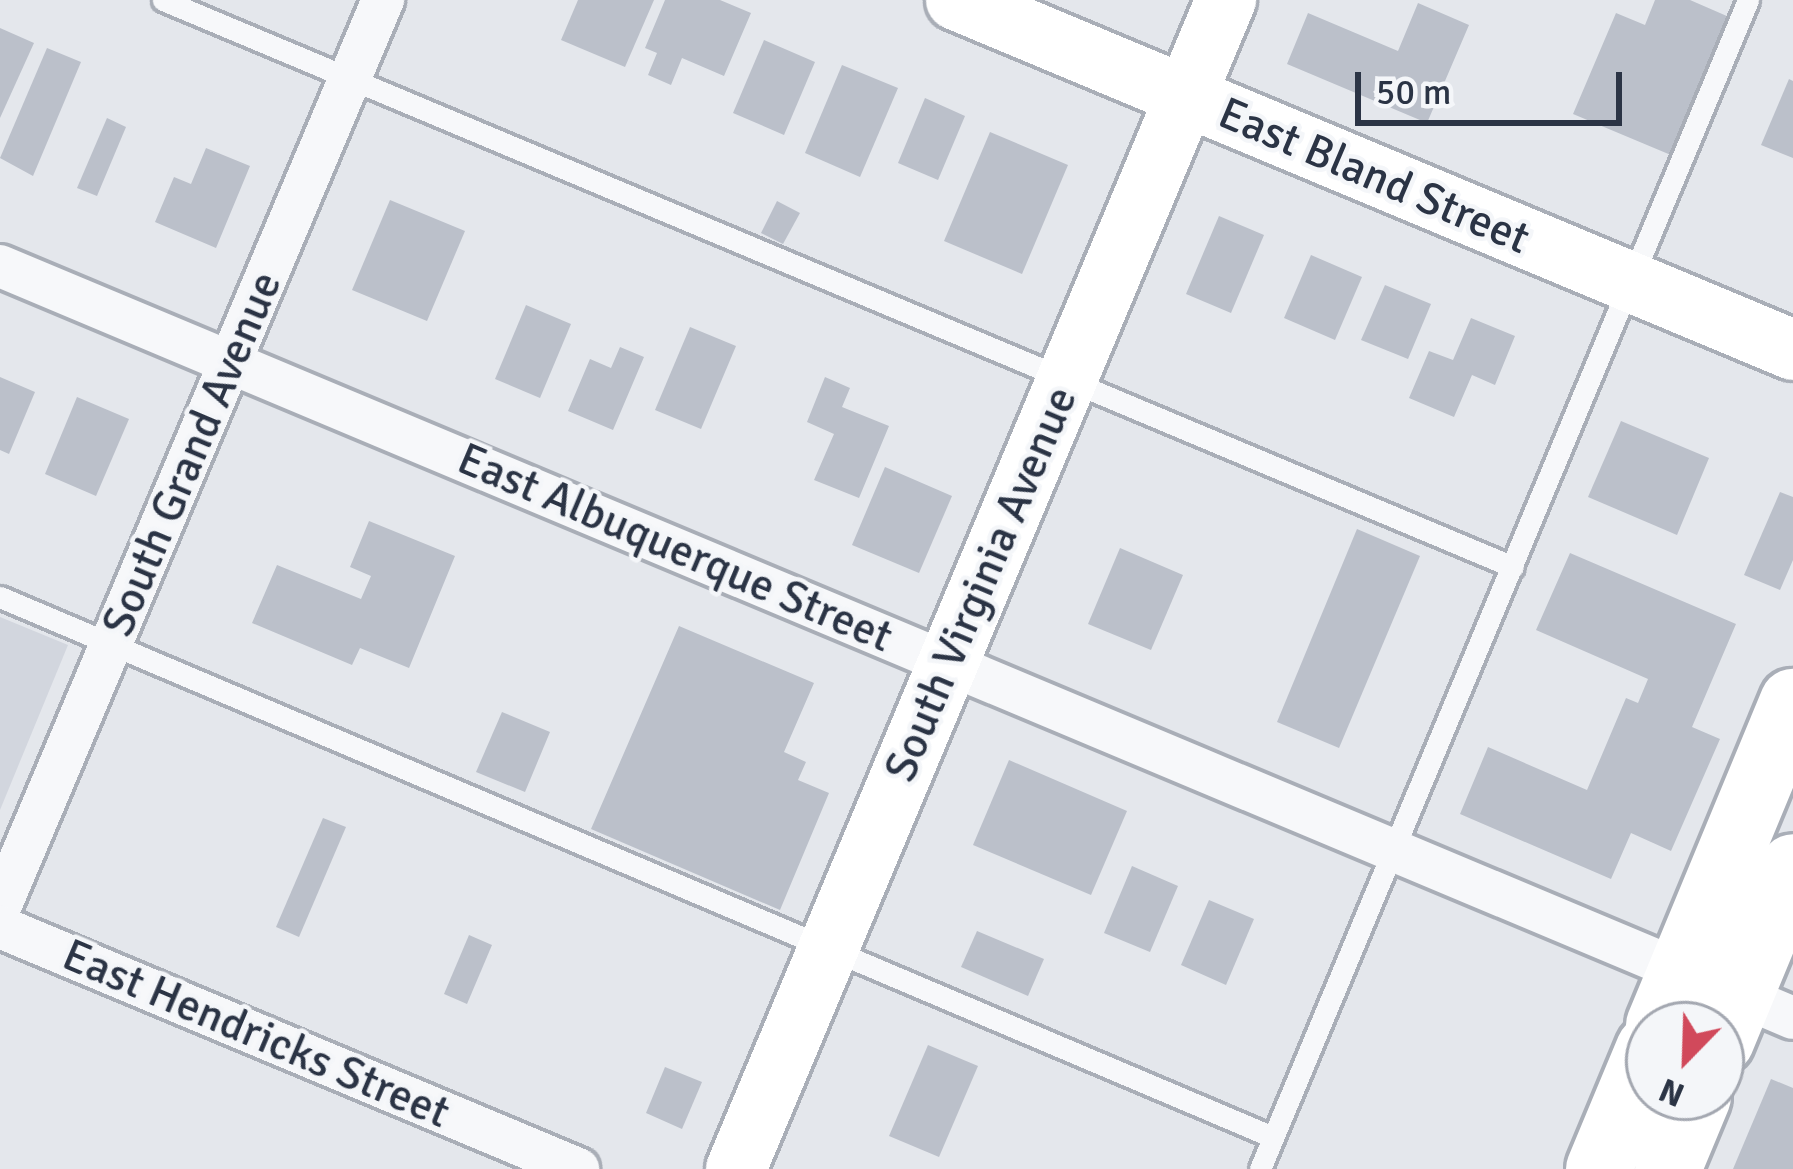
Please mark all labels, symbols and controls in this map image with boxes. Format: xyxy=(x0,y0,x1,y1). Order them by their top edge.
scale bar xyxy=(1361,48,1628,122)
text: 50 m xyxy=(1376,70,1452,115)
street label: East Bland Street xyxy=(1211,86,1537,266)
street label: South Grand Avenue xyxy=(91,264,293,644)
street label: South Virginia Avenue xyxy=(873,379,1089,789)
street label: East Albuquerque Street xyxy=(450,432,900,664)
street label: East Hendricks Street xyxy=(55,928,457,1140)
north arrow xyxy=(1625,1001,1745,1121)
text: N xyxy=(1653,1068,1690,1115)

